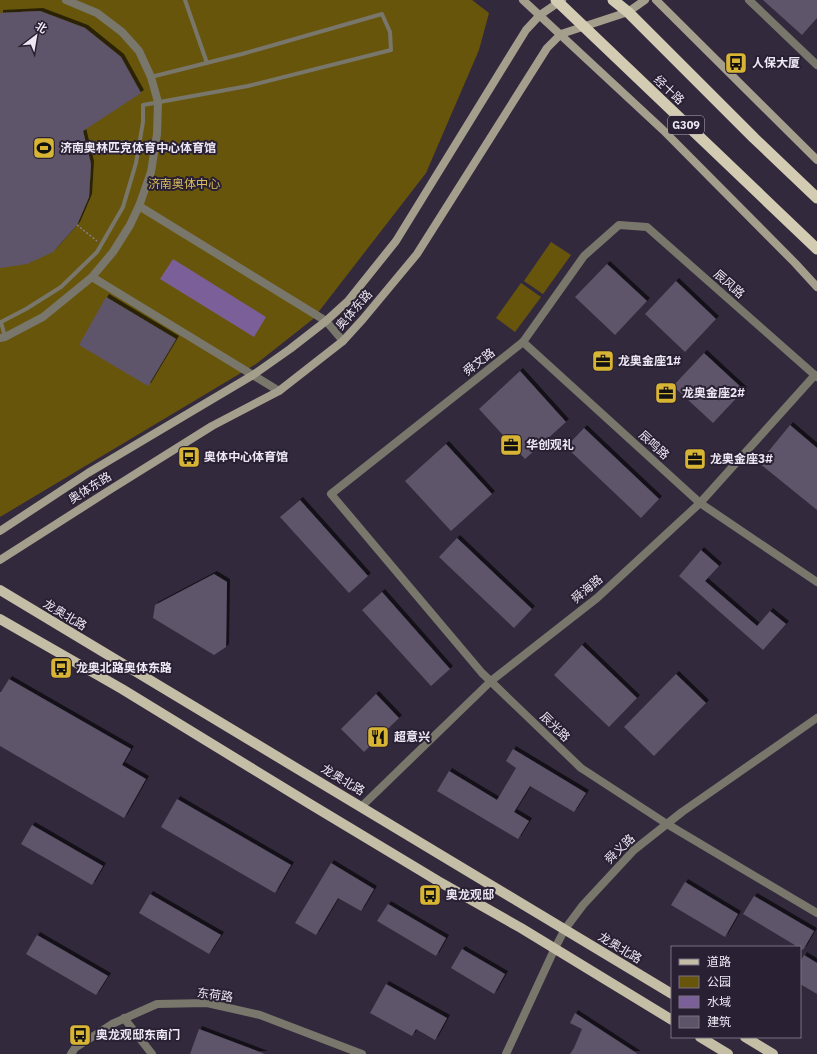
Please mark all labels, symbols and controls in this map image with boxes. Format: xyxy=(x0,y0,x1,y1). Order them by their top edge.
north arrow xyxy=(16,16,56,56)
text: 北 xyxy=(33,19,49,36)
bus stop icon: 人保大厦 xyxy=(723,50,749,76)
place label: 人保大厦 xyxy=(752,55,800,70)
street label: 经十路 xyxy=(651,72,688,107)
road number: G309 xyxy=(668,116,704,134)
sports icon: 济南奥林匹克体育中心体育馆 xyxy=(31,135,57,161)
place label: 济南奥林匹克体育中心体育馆 xyxy=(60,140,216,155)
park label: 济南奥体中心 xyxy=(148,176,220,191)
street label: 辰风路 xyxy=(711,266,748,301)
street label: 奥体东路 xyxy=(332,287,375,333)
street label: 舜文路 xyxy=(460,345,497,379)
office icon: 龙奥金座1# xyxy=(590,348,616,374)
place label: 龙奥金座1# xyxy=(618,353,681,368)
office icon: 龙奥金座2# xyxy=(653,380,679,406)
place label: 龙奥金座2# xyxy=(682,385,745,400)
street label: 辰鸣路 xyxy=(636,427,673,462)
office icon: 华创观礼 xyxy=(498,432,524,458)
place label: 华创观礼 xyxy=(526,437,574,452)
bus stop icon: 奥体中心体育馆 xyxy=(176,444,202,470)
office icon: 龙奥金座3# xyxy=(682,446,708,472)
place label: 奥体中心体育馆 xyxy=(204,449,288,464)
place label: 龙奥金座3# xyxy=(710,451,773,466)
street label: 奥体东路 xyxy=(65,468,114,507)
street label: 舜海路 xyxy=(568,571,605,606)
street label: 龙奥北路 xyxy=(41,596,90,633)
bus stop icon: 龙奥北路奥体东路 xyxy=(48,655,74,681)
place label: 龙奥北路奥体东路 xyxy=(76,660,172,675)
street label: 辰光路 xyxy=(537,709,574,745)
restaurant icon: 超意兴 xyxy=(365,724,391,750)
place label: 超意兴 xyxy=(394,729,430,744)
street label: 龙奥北路 xyxy=(319,761,368,798)
street label: 舜义路 xyxy=(601,831,638,867)
bus stop icon: 奥龙观邸 xyxy=(417,882,443,908)
place label: 奥龙观邸 xyxy=(446,887,494,902)
street label: 龙奥北路 xyxy=(596,929,645,966)
legend xyxy=(671,946,801,1038)
text: 道路 xyxy=(707,954,731,969)
text: 公园 xyxy=(707,974,731,989)
street label: 东荷路 xyxy=(196,985,234,1004)
text: 水域 xyxy=(707,994,731,1009)
text: 建筑 xyxy=(707,1014,731,1029)
bus stop icon: 奥龙观邸东南门 xyxy=(67,1022,93,1048)
place label: 奥龙观邸东南门 xyxy=(96,1027,180,1042)

